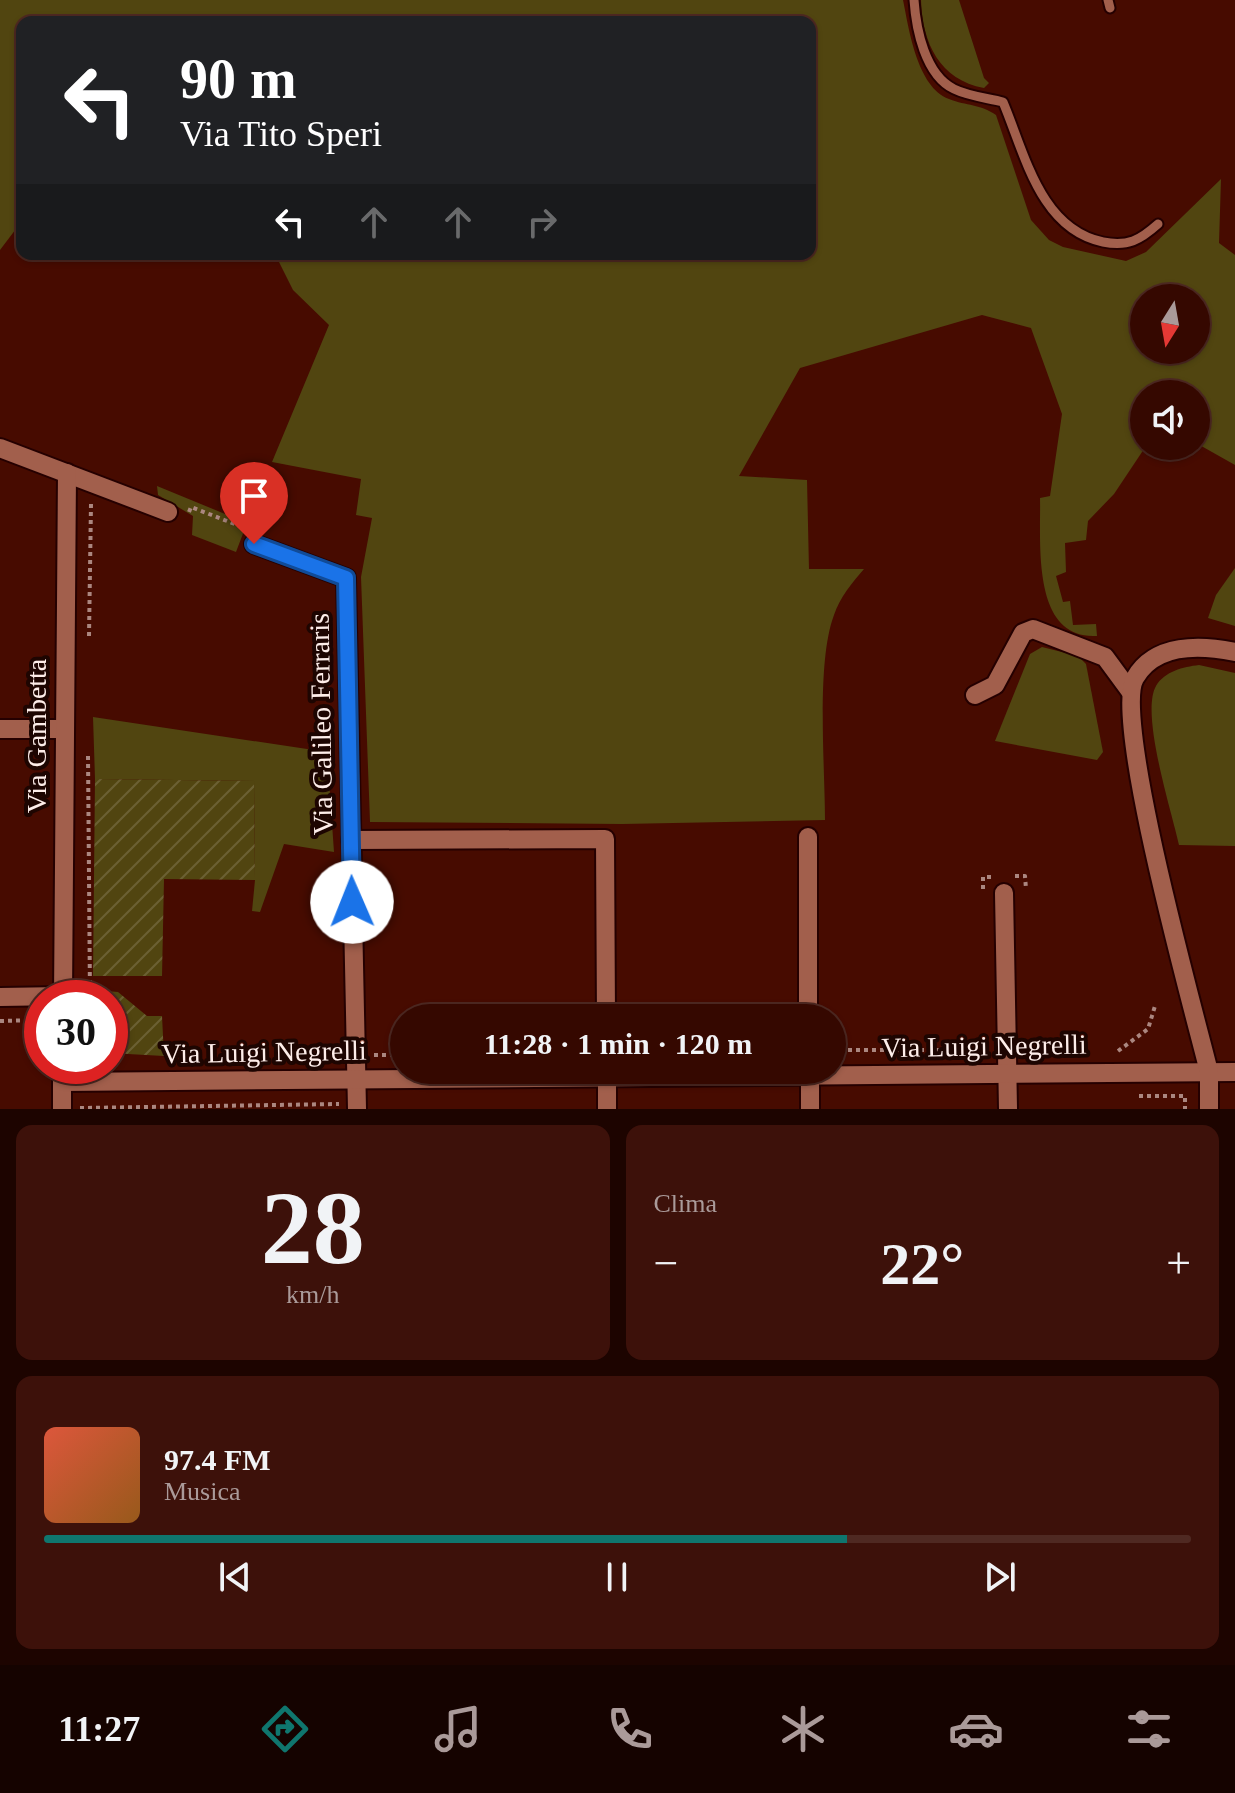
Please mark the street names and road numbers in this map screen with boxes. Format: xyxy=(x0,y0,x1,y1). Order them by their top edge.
street label: Via Galileo Ferraris xyxy=(304,613,338,835)
street label: Via Gambetta xyxy=(21,658,52,813)
street label: Via Luigi Negrelli xyxy=(881,1029,1087,1063)
street label: Via Luigi Negrelli xyxy=(161,1035,367,1069)

